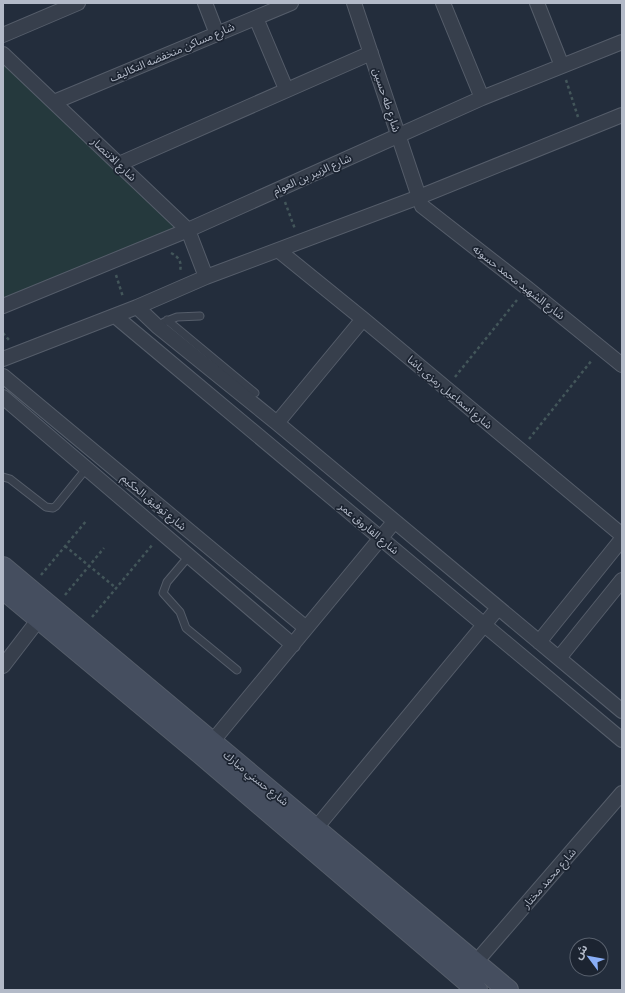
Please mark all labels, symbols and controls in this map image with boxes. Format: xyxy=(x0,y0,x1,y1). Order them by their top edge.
street label: شارع مساكن منخفضه التكاليف xyxy=(107,19,237,86)
street label: شارع طه حسين xyxy=(369,66,404,135)
street label: شارع الانتصار xyxy=(87,133,140,185)
street label: شارع الزبير بن العوام xyxy=(270,150,354,199)
street label: شارع الشهيد محمد حسونه xyxy=(470,242,568,323)
street label: شارع اسماعيل رمزى باشا xyxy=(404,352,496,433)
street label: شارع توفيق الحكيم xyxy=(117,471,190,535)
street label: شارع الفاروق عمر xyxy=(335,498,402,558)
street label: شارع حسني مبارك xyxy=(219,747,292,811)
street label: شارع محمد مختار xyxy=(518,845,580,912)
north arrow xyxy=(569,937,609,977)
text: ش xyxy=(571,942,590,962)

